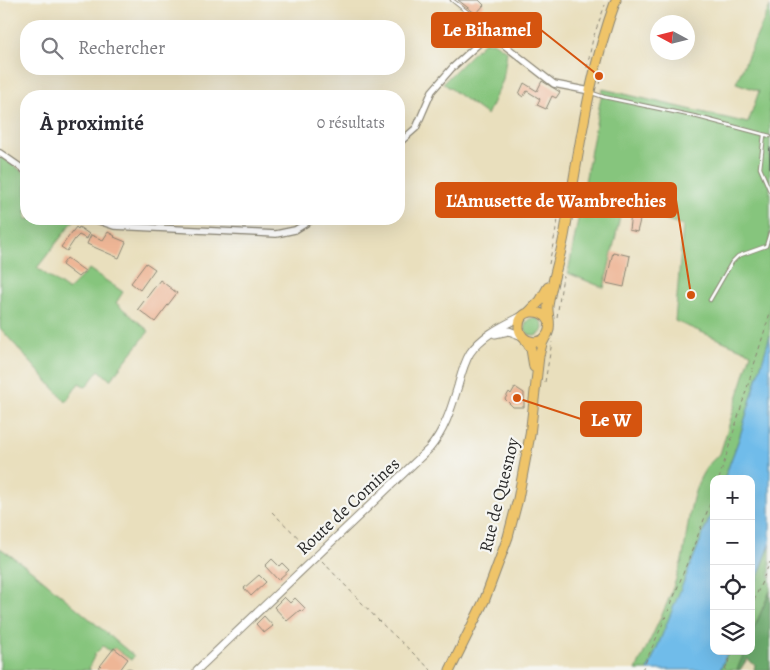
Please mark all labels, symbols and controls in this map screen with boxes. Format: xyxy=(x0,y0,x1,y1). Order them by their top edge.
callout: Le Bihamel xyxy=(432,13,541,47)
north arrow xyxy=(650,15,695,60)
text: Le Bihamel xyxy=(443,17,531,43)
search box xyxy=(20,20,405,75)
icon: search xyxy=(38,34,66,62)
text: Rechercher xyxy=(78,35,165,61)
text: À proximité xyxy=(40,109,144,137)
text: 0 résultats xyxy=(317,112,385,134)
callout: L'Amusette de Wambrechies xyxy=(436,183,676,217)
text: L'Amusette de Wambrechies xyxy=(446,188,666,214)
callout: Le W xyxy=(581,402,641,436)
text: Le W xyxy=(591,407,632,433)
street label: Rue de Quesnoy xyxy=(473,434,525,555)
street label: Route de Comines xyxy=(291,452,405,560)
map controls xyxy=(710,475,755,655)
button: + xyxy=(710,475,755,520)
button: − xyxy=(710,520,755,565)
button: locate xyxy=(710,565,755,610)
button: layers xyxy=(710,610,755,655)

